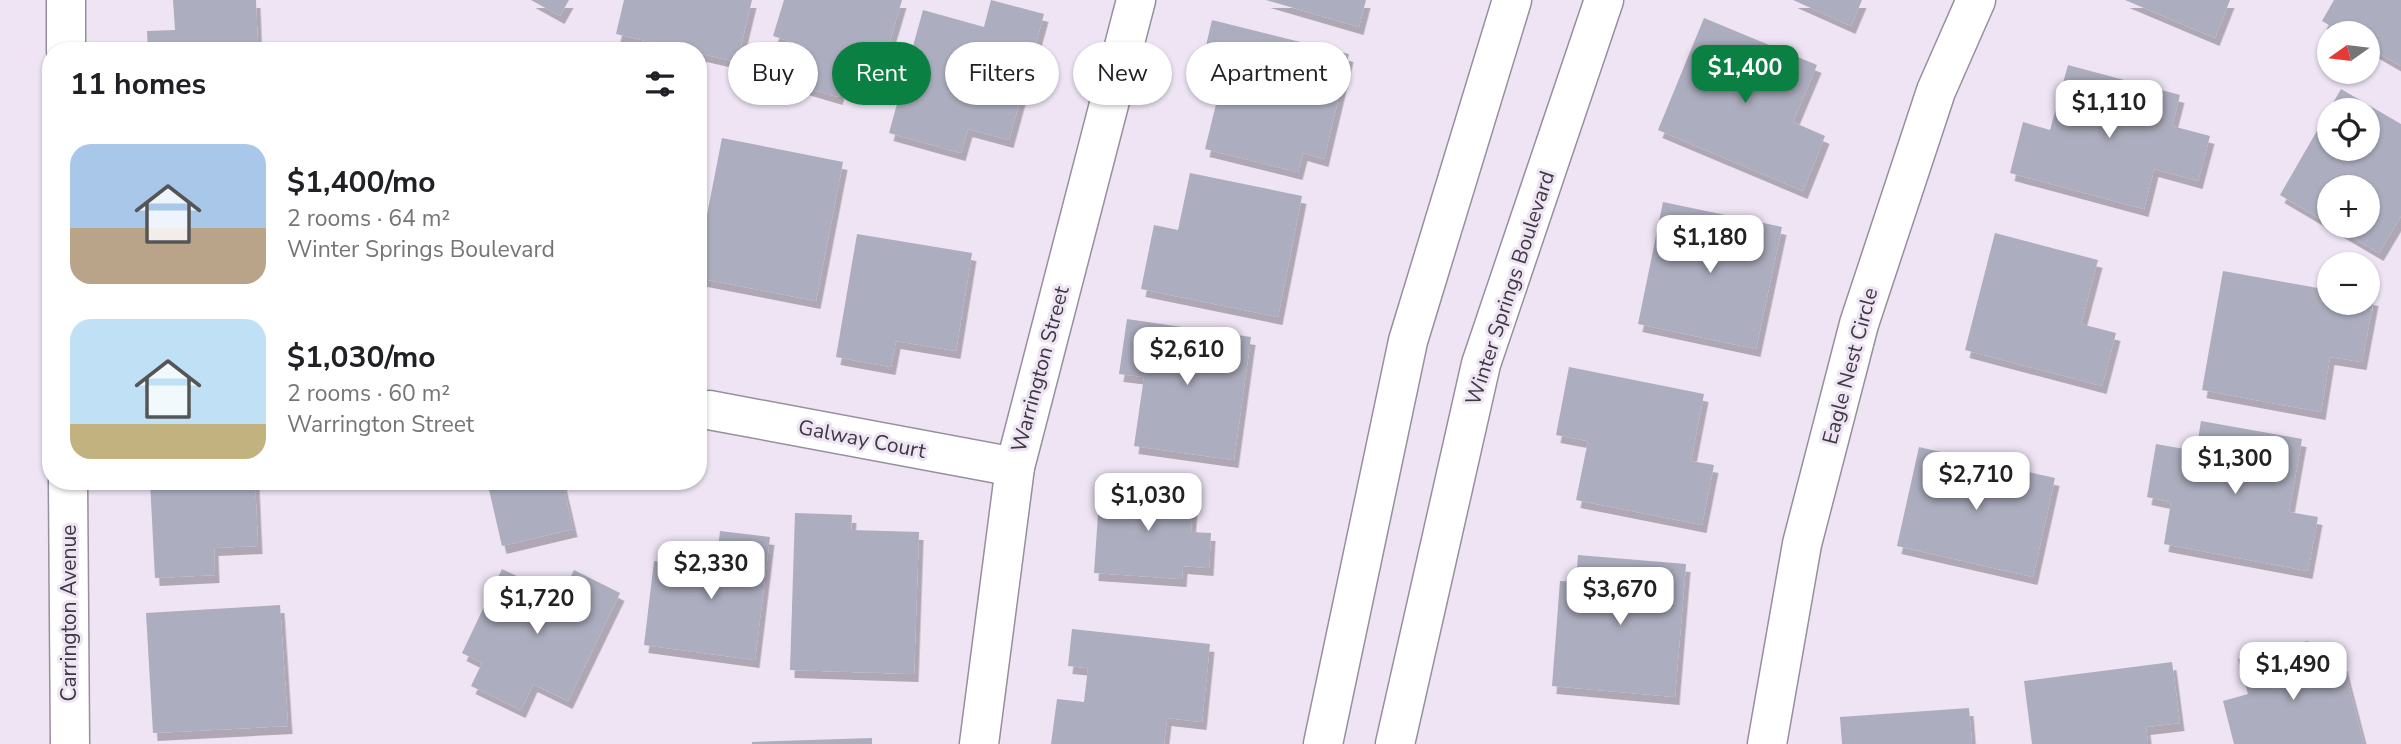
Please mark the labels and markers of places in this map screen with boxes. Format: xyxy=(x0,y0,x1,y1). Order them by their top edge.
pin: $1,400 xyxy=(1688,46,1802,105)
pin: $1,110 xyxy=(2052,80,2166,140)
pin: $1,180 xyxy=(1653,216,1767,275)
pin: $2,610 xyxy=(1130,328,1244,387)
pin: $1,300 xyxy=(2178,436,2292,496)
pin: $2,710 xyxy=(1919,452,2033,512)
pin: $1,030 xyxy=(1091,474,1205,533)
pin: $2,330 xyxy=(654,542,768,601)
pin: $3,670 xyxy=(1563,568,1677,627)
pin: $1,720 xyxy=(480,576,594,636)
pin: $1,490 xyxy=(2236,642,2350,702)

